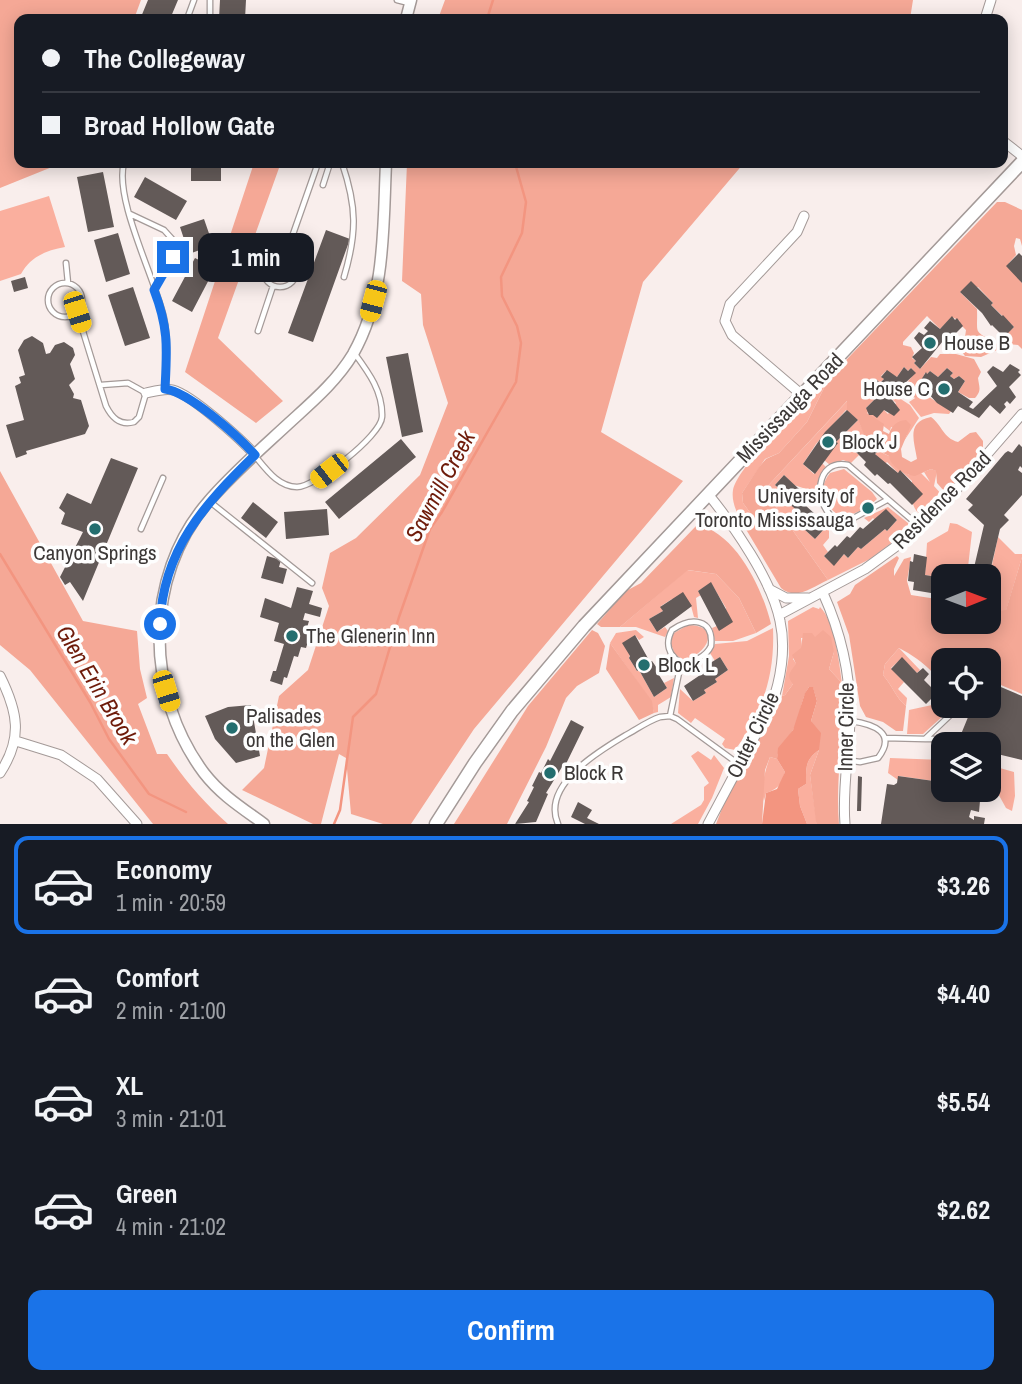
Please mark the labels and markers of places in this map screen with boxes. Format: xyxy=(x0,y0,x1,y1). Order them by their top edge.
place label: House B xyxy=(944,328,1010,357)
marker: House B xyxy=(922,335,938,351)
place label: House C xyxy=(863,374,930,403)
marker: House C xyxy=(936,381,952,397)
place label: Block J xyxy=(842,427,898,456)
marker: Block J xyxy=(820,434,836,450)
place label: University of Toronto Mississauga xyxy=(695,481,854,534)
marker: University of Toronto Mississauga xyxy=(860,500,876,516)
marker: Canyon Springs xyxy=(87,521,103,537)
place label: Canyon Springs xyxy=(33,538,157,567)
place label: The Glenerin Inn xyxy=(306,621,435,650)
marker: The Glenerin Inn xyxy=(284,628,300,644)
place label: Block L xyxy=(658,650,715,679)
marker: Block L xyxy=(636,657,652,673)
place label: Palisades on the Glen xyxy=(246,701,335,754)
marker: Palisades on the Glen xyxy=(224,720,240,736)
place label: Block R xyxy=(564,758,623,787)
marker: Block R xyxy=(542,765,558,781)

